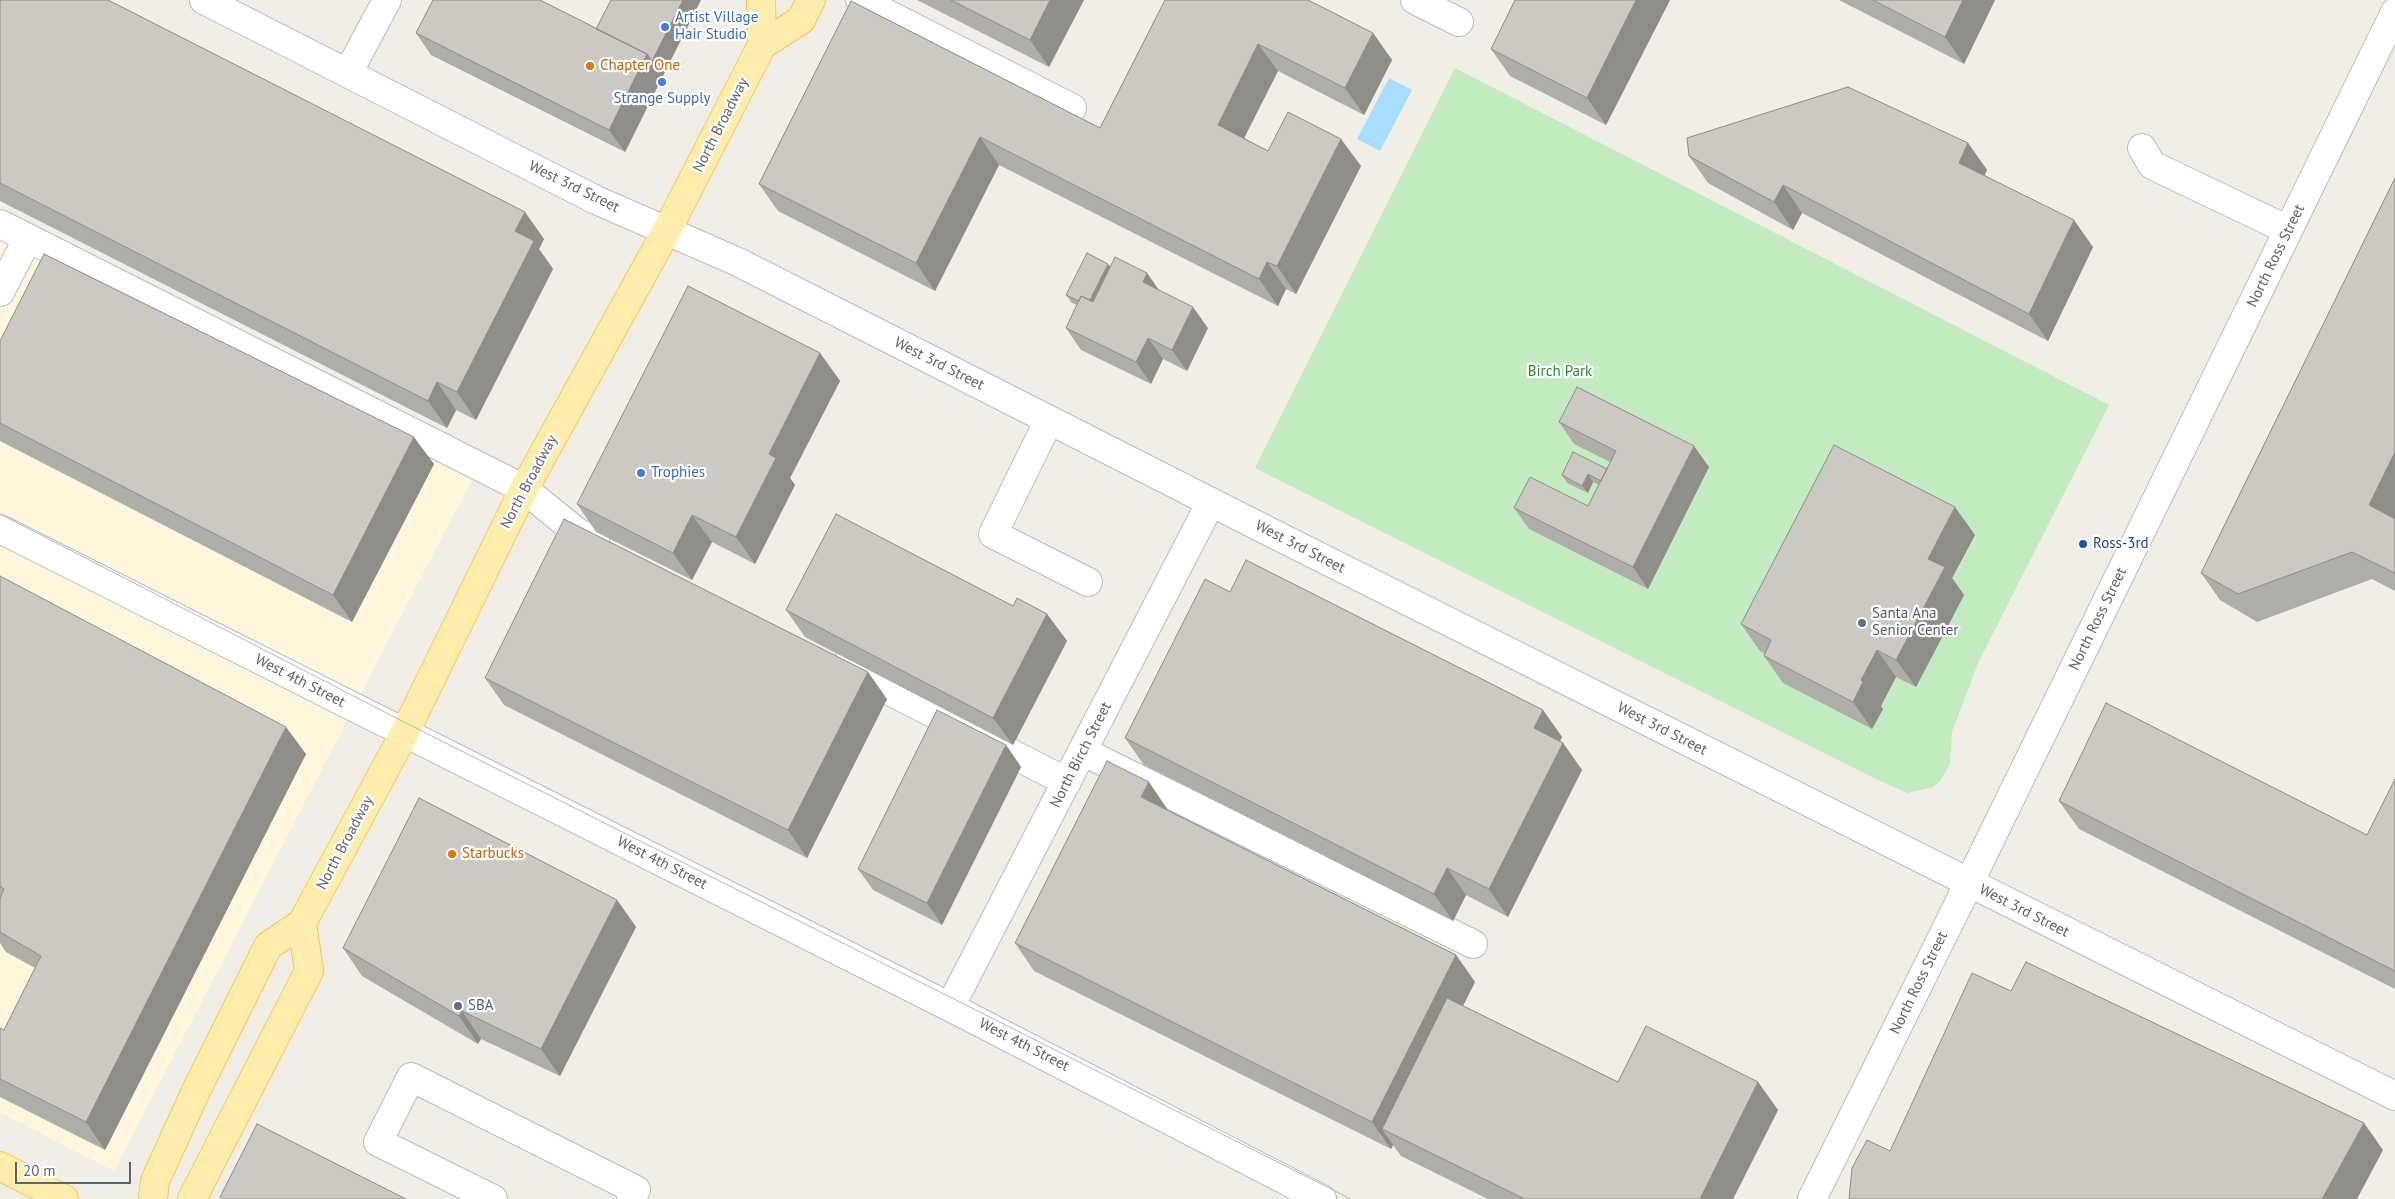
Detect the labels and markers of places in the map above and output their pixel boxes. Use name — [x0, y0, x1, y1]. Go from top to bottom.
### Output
place label: Artist Village Hair Studio — [675, 9, 758, 44]
marker: Artist Village Hair Studio — [659, 21, 671, 33]
place label: Chapter One — [600, 57, 680, 75]
marker: Chapter One — [584, 60, 596, 72]
marker: Strange Supply — [656, 76, 668, 88]
place label: Strange Supply — [613, 90, 711, 108]
place label: Trophies — [651, 464, 705, 482]
marker: Trophies — [635, 467, 647, 479]
place label: Ross-3rd — [2093, 535, 2149, 553]
marker: Ross-3rd — [2077, 538, 2089, 550]
place label: Santa Ana Senior Center — [1872, 605, 1958, 640]
marker: Santa Ana Senior Center — [1856, 617, 1868, 629]
place label: Starbucks — [462, 845, 524, 863]
marker: Starbucks — [446, 848, 458, 860]
place label: SBA — [468, 997, 493, 1015]
marker: SBA — [452, 1000, 464, 1012]

